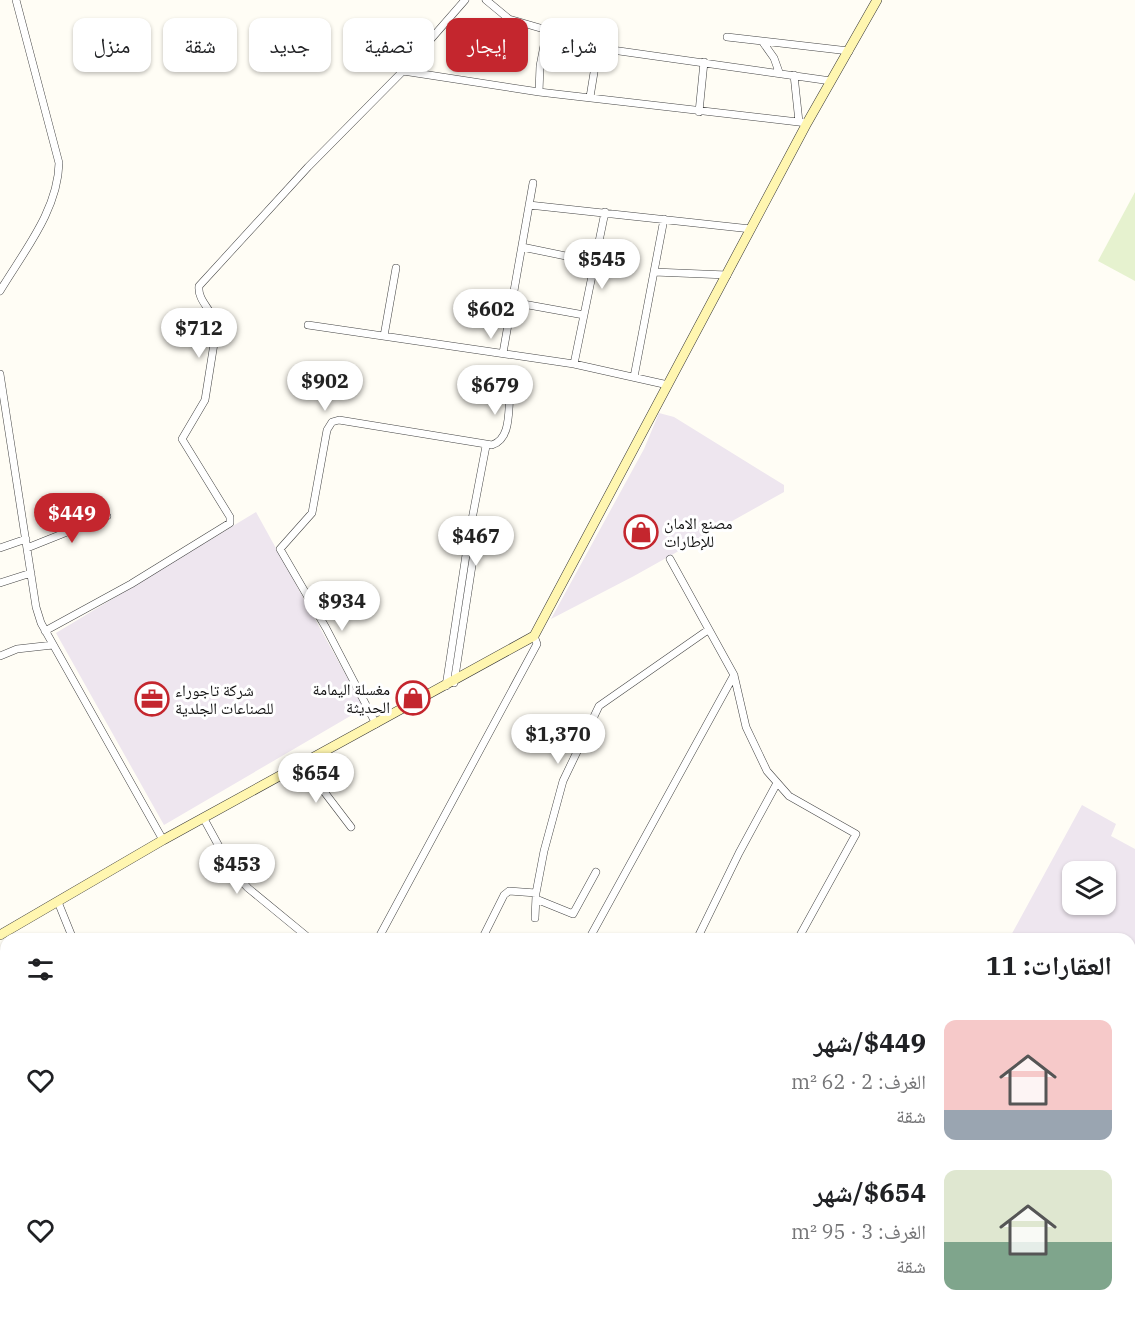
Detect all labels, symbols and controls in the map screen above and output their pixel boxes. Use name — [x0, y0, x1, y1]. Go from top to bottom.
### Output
chip: منزل — [73, 18, 151, 72]
chip: شقة — [163, 18, 237, 72]
chip: جديد — [249, 18, 331, 72]
chip: تصفية — [343, 18, 434, 72]
chip: إيجار — [446, 18, 528, 72]
chip: شراء — [540, 18, 618, 72]
pin: $545 — [566, 239, 638, 290]
text: $545 — [578, 245, 626, 272]
pin: $602 — [455, 289, 527, 340]
text: $602 — [467, 295, 515, 322]
pin: $712 — [163, 308, 235, 359]
text: $712 — [175, 314, 223, 341]
pin: $902 — [289, 361, 361, 412]
pin: $679 — [459, 365, 531, 416]
text: $902 — [301, 367, 349, 394]
text: $679 — [471, 371, 519, 398]
pin: $449 — [36, 493, 108, 544]
text: $449 — [48, 499, 96, 526]
place label: مصنع الامان للإطارات — [664, 513, 733, 551]
shop icon: مصنع الامان للإطارات — [623, 514, 659, 550]
pin: $467 — [440, 516, 512, 567]
text: $467 — [452, 522, 500, 549]
pin: $934 — [306, 581, 378, 632]
text: $934 — [318, 587, 366, 614]
place label: مغسلة اليمامة الحديثة — [312, 679, 390, 717]
place label: شركة تاجوراء للصناعات الجلدية — [175, 680, 274, 718]
shop icon: مغسلة اليمامة الحديثة — [395, 680, 431, 716]
office icon: شركة تاجوراء للصناعات الجلدية — [134, 681, 170, 717]
pin: $1,370 — [509, 714, 607, 765]
text: $1,370 — [525, 720, 591, 747]
pin: $654 — [280, 753, 352, 804]
text: $654 — [292, 759, 340, 786]
pin: $453 — [201, 844, 273, 895]
text: $453 — [213, 850, 261, 877]
map controls — [1062, 861, 1116, 915]
button: layers — [1062, 861, 1116, 915]
text: العقارات: 11 — [986, 948, 1112, 982]
icon: filters — [24, 953, 57, 986]
text: $449/شهر — [814, 1025, 926, 1059]
icon: home — [992, 1044, 1064, 1116]
icon: heart — [24, 1064, 57, 1097]
text: الغرف: 2 · 62 m² — [791, 1068, 926, 1095]
text: شقة — [896, 1102, 926, 1129]
text: $654/شهر — [814, 1175, 926, 1209]
icon: home — [992, 1194, 1064, 1266]
icon: heart — [24, 1214, 57, 1247]
text: الغرف: 3 · 95 m² — [791, 1218, 926, 1245]
text: شقة — [896, 1252, 926, 1279]

